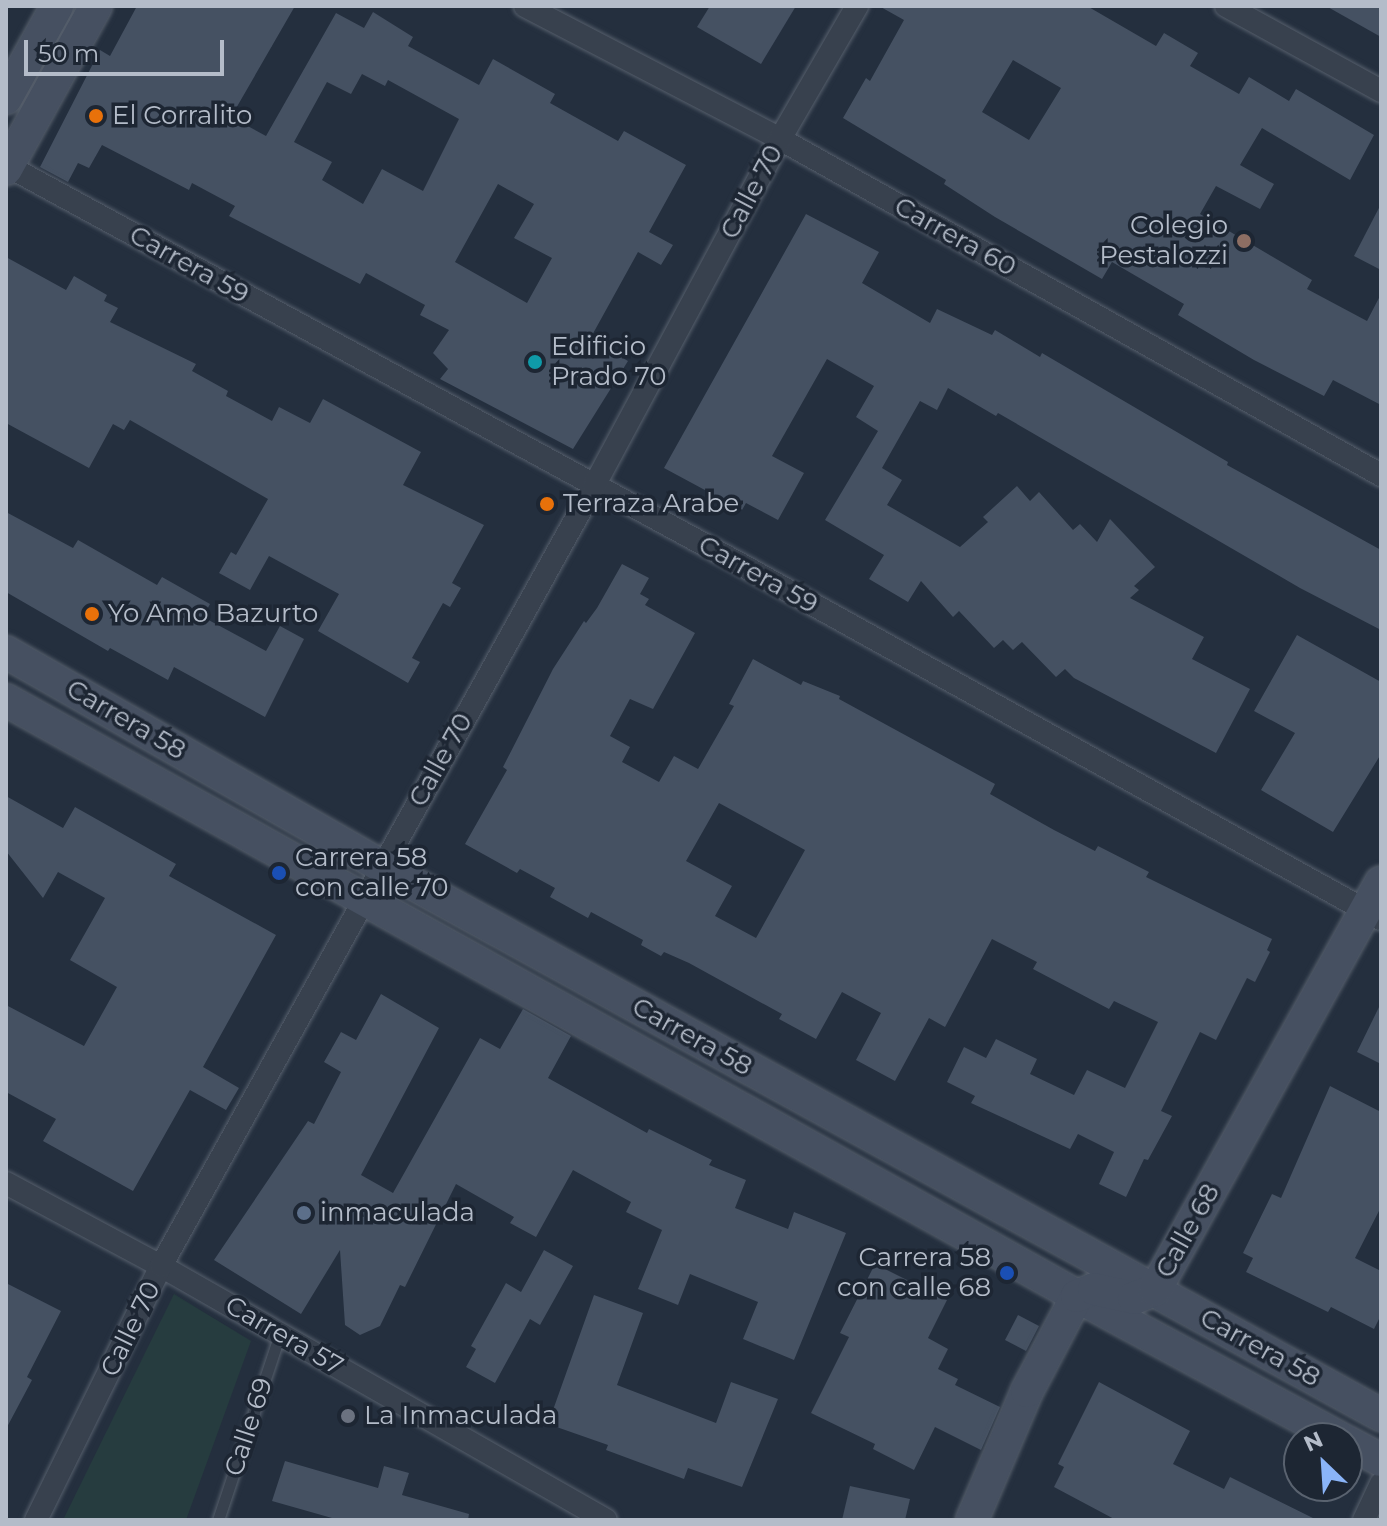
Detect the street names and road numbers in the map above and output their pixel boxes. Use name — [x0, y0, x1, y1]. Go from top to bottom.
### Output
street label: Calle 70 — [714, 140, 790, 244]
street label: Carrera 60 — [889, 191, 1021, 283]
street label: Carrera 59 — [124, 219, 254, 311]
street label: Carrera 59 — [693, 529, 823, 621]
street label: Carrera 58 — [61, 673, 191, 767]
street label: Calle 70 — [403, 708, 479, 812]
street label: Carrera 58 — [627, 991, 757, 1083]
street label: Calle 68 — [1150, 1179, 1226, 1283]
street label: Calle 70 — [95, 1276, 167, 1382]
street label: Carrera 57 — [220, 1290, 348, 1382]
street label: Carrera 58 — [1195, 1302, 1325, 1394]
street label: Calle 69 — [218, 1374, 280, 1480]

